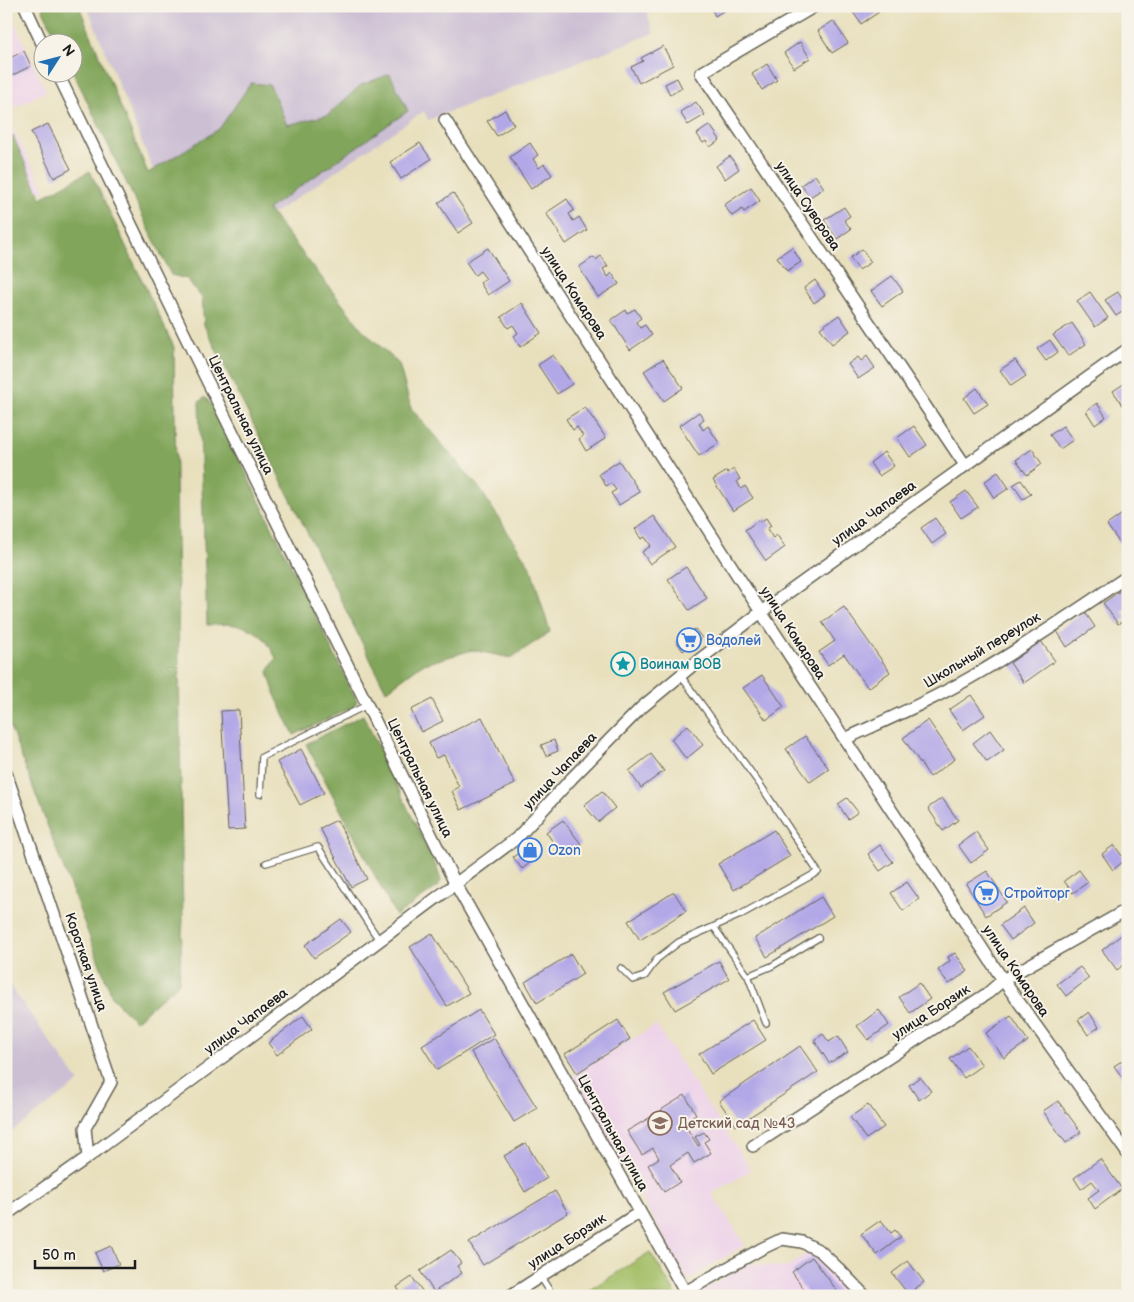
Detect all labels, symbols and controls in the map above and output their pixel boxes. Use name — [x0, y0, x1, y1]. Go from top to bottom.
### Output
north arrow — [32, 32, 82, 82]
text: N — [58, 41, 78, 60]
street label: улица Суворова — [772, 158, 844, 254]
street label: улица Комарова — [538, 243, 611, 343]
street label: Центральная улица — [205, 353, 278, 478]
street label: улица Чапаева — [829, 476, 920, 549]
street label: улица Комарова — [757, 583, 830, 683]
street label: Школьный переулок — [920, 608, 1044, 692]
supermarket icon: Водолей — [676, 627, 702, 653]
place label: Водолей — [706, 632, 761, 649]
place icon: Воинам ВОВ — [610, 651, 636, 677]
place label: Воинам ВОВ — [640, 656, 721, 673]
street label: Центральная улица — [384, 716, 457, 841]
street label: улица Чапаева — [520, 728, 601, 813]
shop icon: Ozon — [517, 837, 543, 863]
place label: Ozon — [548, 842, 581, 859]
supermarket icon: Стройторг — [973, 880, 999, 906]
place label: Стройторг — [1004, 885, 1071, 902]
street label: Короткая улица — [61, 910, 111, 1014]
street label: улица Комарова — [979, 922, 1053, 1021]
street label: улица Борзик — [889, 980, 974, 1043]
street label: улица Чапаева — [201, 984, 292, 1058]
street label: Центральная улица — [574, 1072, 652, 1195]
school or university icon: Детский сад №43 — [647, 1110, 673, 1136]
place label: Детский сад №43 — [678, 1115, 795, 1132]
street label: улица Борзик — [525, 1209, 610, 1272]
scale bar — [35, 1237, 135, 1269]
text: 50 m — [42, 1246, 76, 1265]

